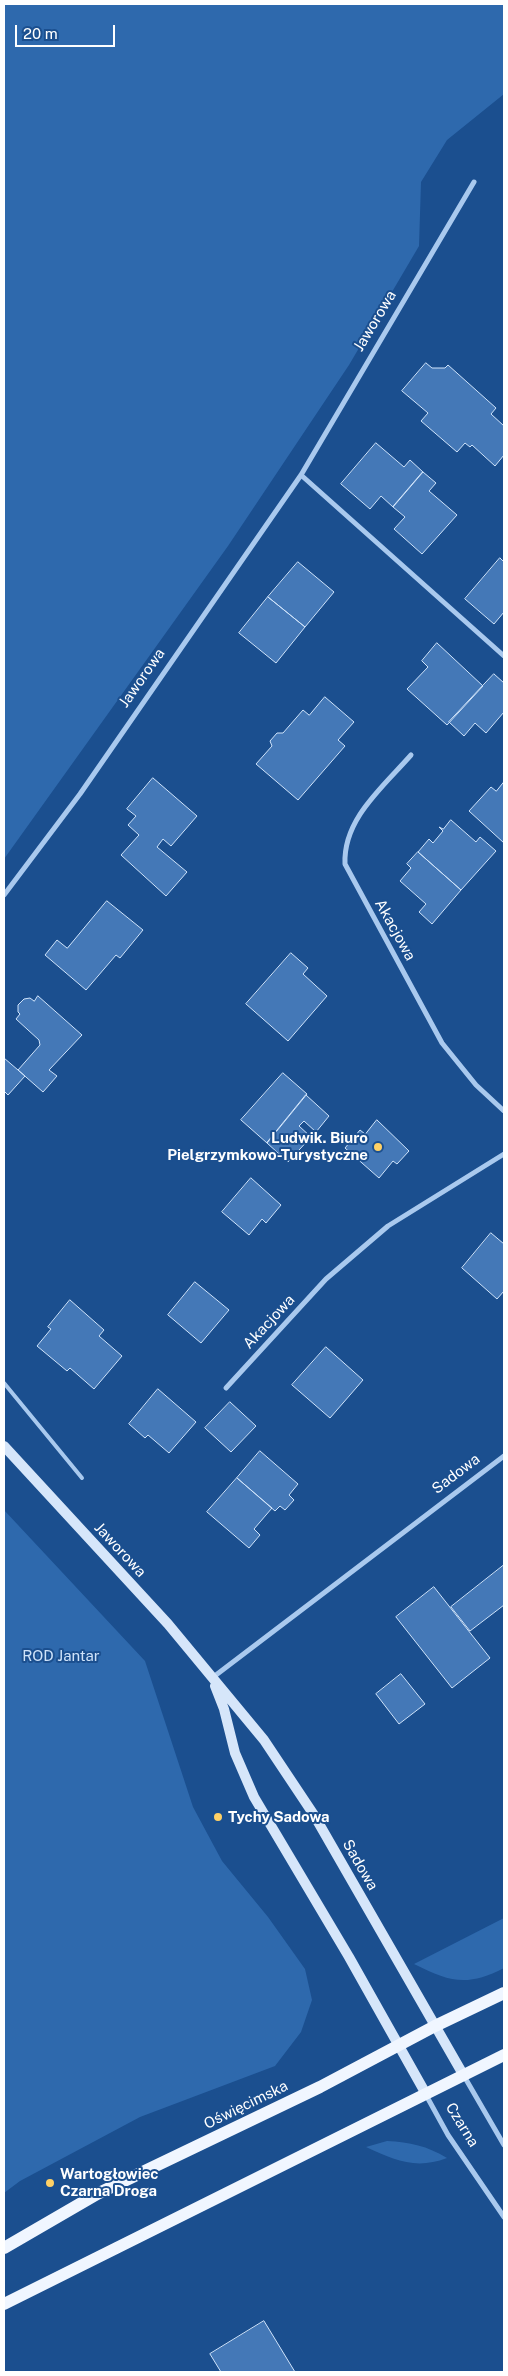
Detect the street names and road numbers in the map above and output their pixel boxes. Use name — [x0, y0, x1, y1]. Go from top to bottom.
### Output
street label: Jaworowa — [350, 287, 400, 355]
street label: Jaworowa — [115, 645, 169, 711]
street label: Akacjowa — [371, 896, 419, 964]
street label: Akacjowa — [239, 1291, 299, 1353]
street label: Sadowa — [428, 1450, 484, 1498]
street label: Jaworowa — [90, 1519, 150, 1581]
street label: Sadowa — [338, 1836, 382, 1894]
street label: Oświęcimska — [201, 2077, 291, 2133]
street label: Czarna — [441, 2100, 483, 2150]

